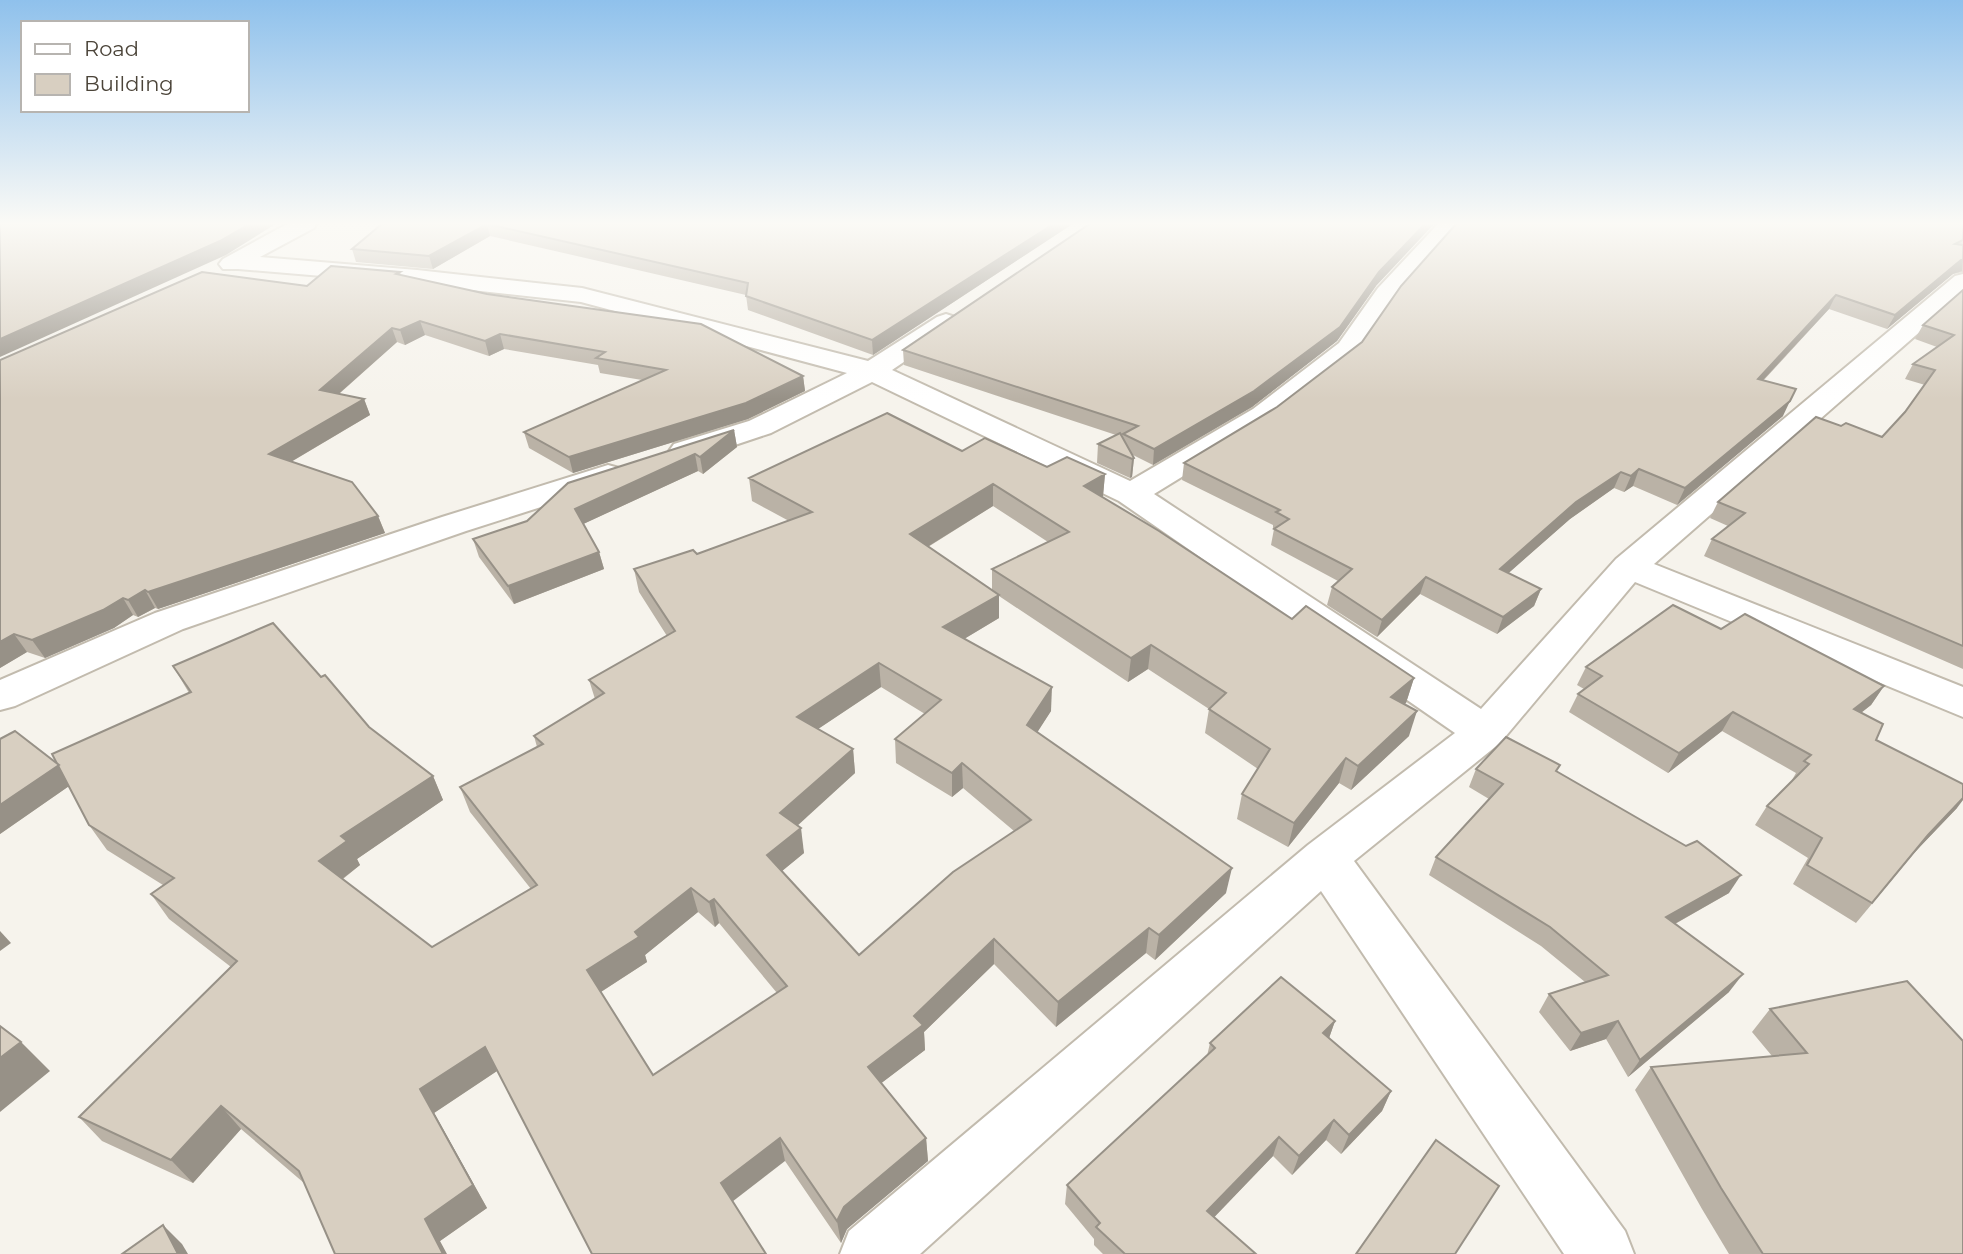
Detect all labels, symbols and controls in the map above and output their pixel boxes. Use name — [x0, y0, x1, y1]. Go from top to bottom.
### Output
legend — [21, 21, 248, 112]
text: Road — [84, 36, 139, 61]
text: Building — [84, 71, 174, 96]

